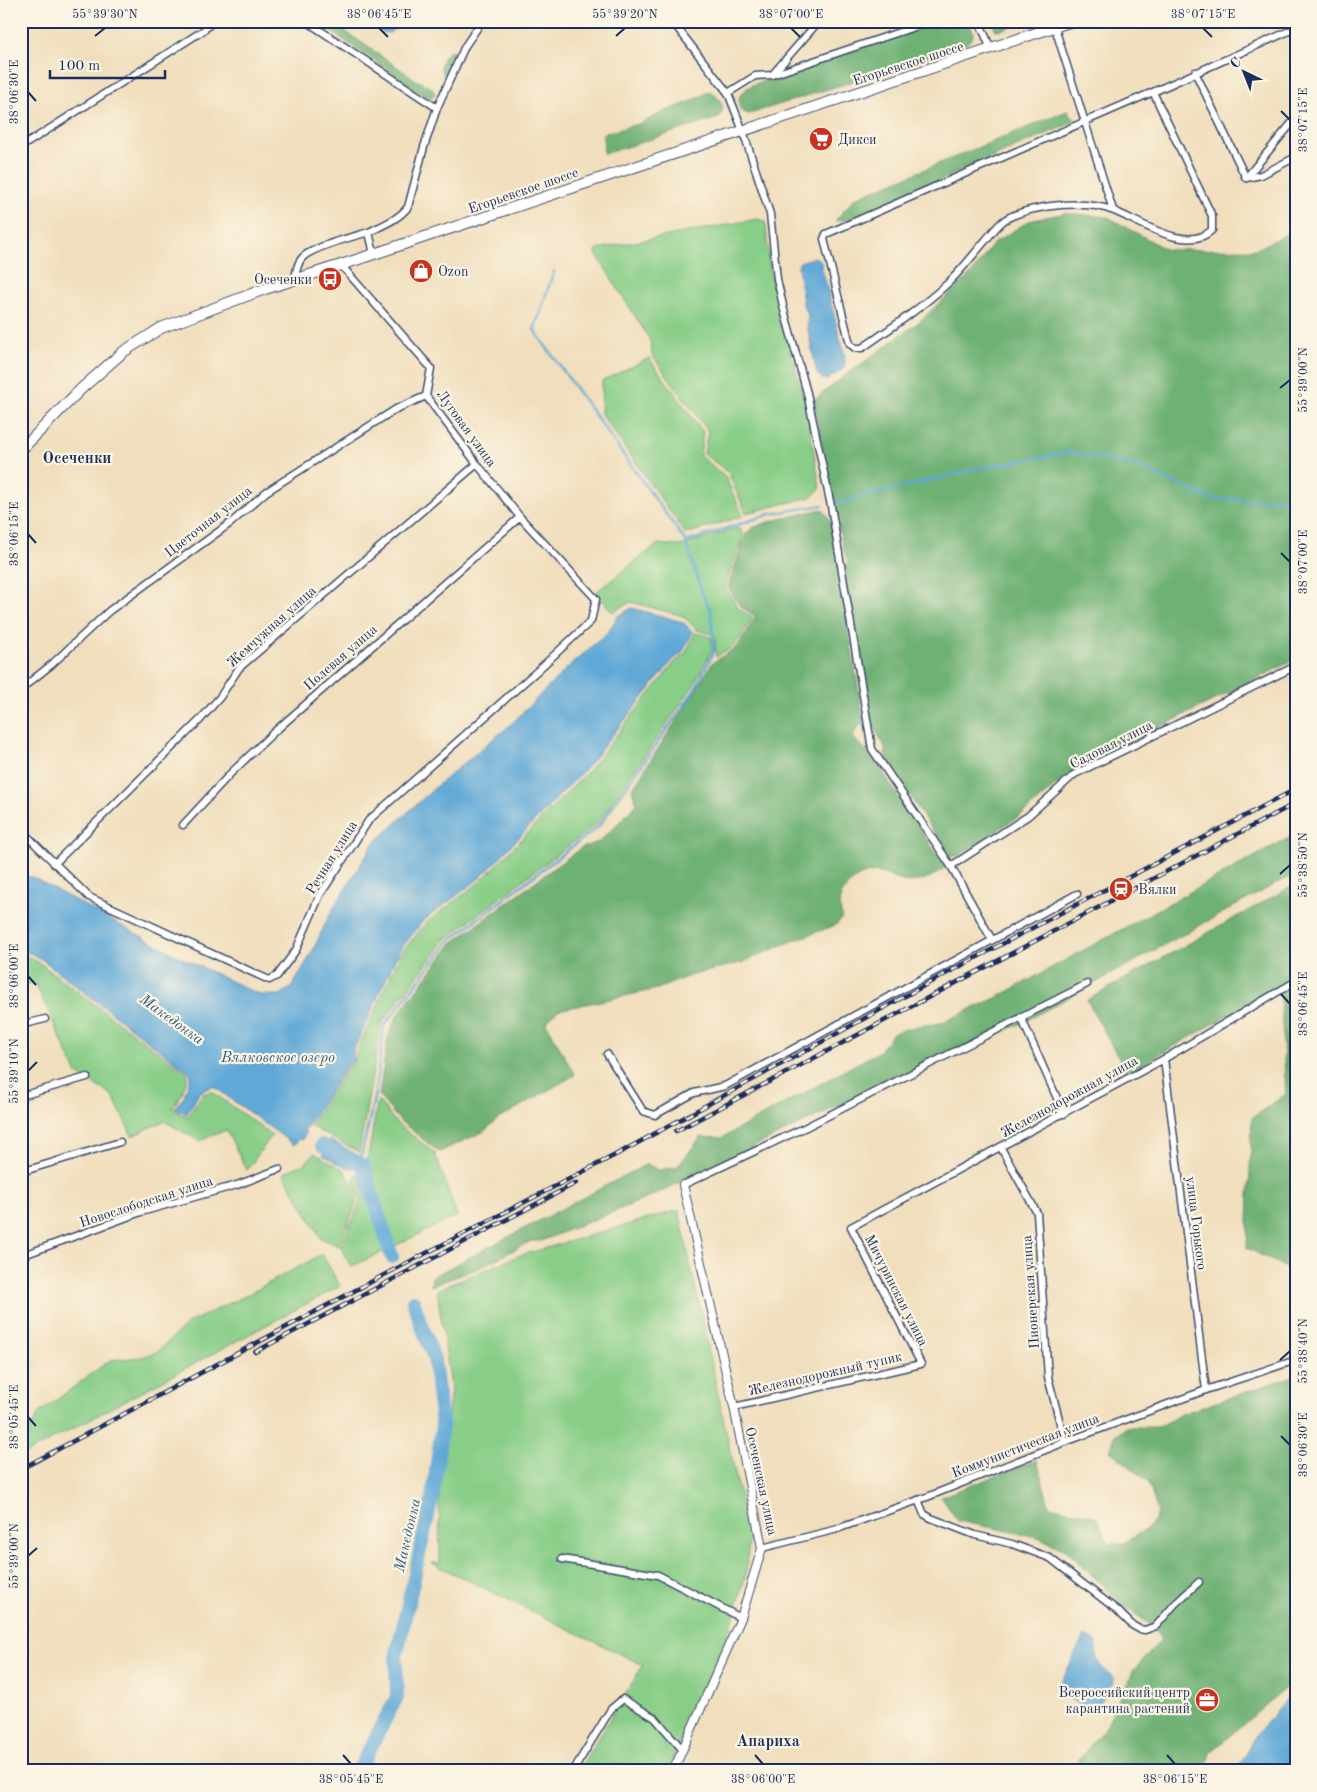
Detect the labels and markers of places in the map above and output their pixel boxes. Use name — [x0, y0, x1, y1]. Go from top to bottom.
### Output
supermarket icon: Дикси — [808, 126, 834, 152]
place label: Дикси — [838, 133, 877, 147]
shop icon: Ozon — [408, 258, 434, 284]
place label: Ozon — [438, 265, 469, 279]
bus stop icon: Осеченки — [317, 266, 343, 292]
place label: Осеченки — [254, 273, 312, 287]
station icon: Вялки — [1108, 876, 1134, 902]
place label: Вялки — [1138, 883, 1177, 897]
place label: Всероссийский центр карантина растений — [1059, 1686, 1190, 1716]
office icon: Всероссийский центр карантина растений — [1194, 1687, 1220, 1713]

